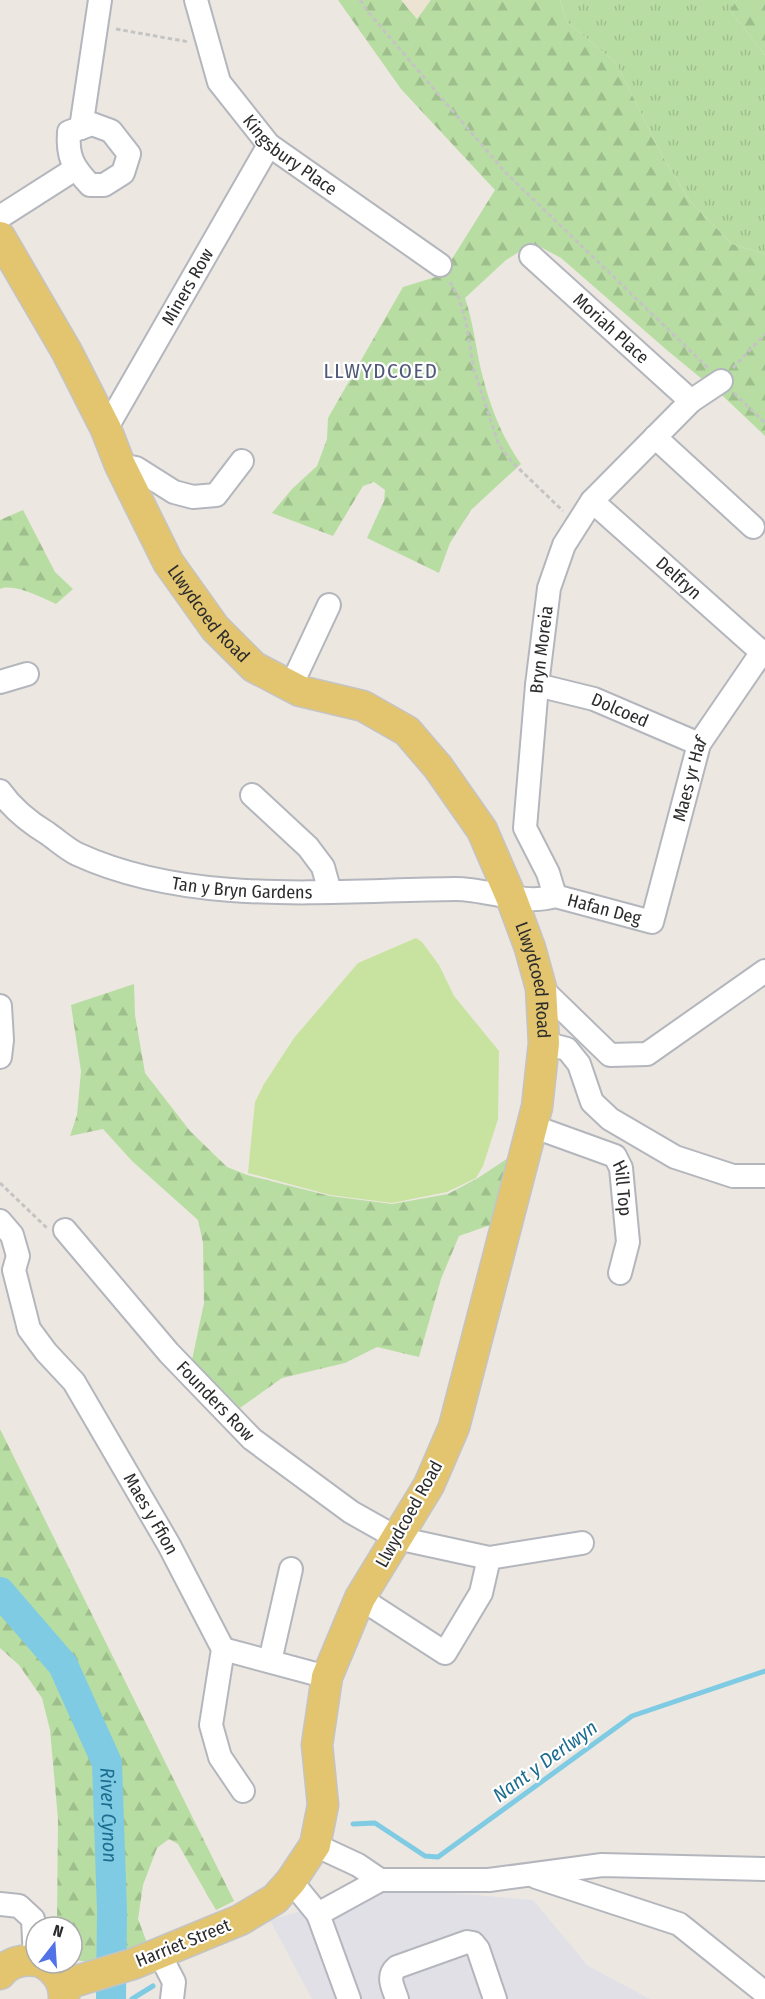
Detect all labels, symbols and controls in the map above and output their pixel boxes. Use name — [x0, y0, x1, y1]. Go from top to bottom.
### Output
street label: Kingsbury Place — [238, 110, 341, 200]
street label: Miners Row — [157, 244, 218, 329]
street label: Moriah Place — [569, 289, 654, 369]
district label: LLWYDCOED — [323, 358, 439, 384]
street label: Delfryn — [651, 552, 706, 604]
street label: Llwydcoed Road — [163, 561, 254, 667]
street label: Bryn Moreia — [525, 604, 558, 694]
street label: Dolcoed — [588, 688, 652, 732]
street label: Maes yr Haf — [668, 731, 713, 824]
street label: Tan y Bryn Gardens — [170, 872, 313, 903]
street label: Hafan Deg — [565, 889, 644, 930]
street label: Llwydcoed Road — [510, 919, 555, 1039]
street label: Hill Top — [608, 1156, 636, 1217]
street label: Founders Row — [172, 1356, 259, 1446]
street label: Llwydcoed Road — [371, 1457, 447, 1571]
street label: Maes y Ffion — [119, 1469, 183, 1558]
water label: Nant y Derlwyn — [488, 1715, 602, 1807]
water label: River Cynon — [95, 1767, 122, 1863]
street label: Harriet Street — [132, 1914, 234, 1972]
north arrow — [24, 1915, 84, 1975]
text: N — [51, 1921, 66, 1942]

